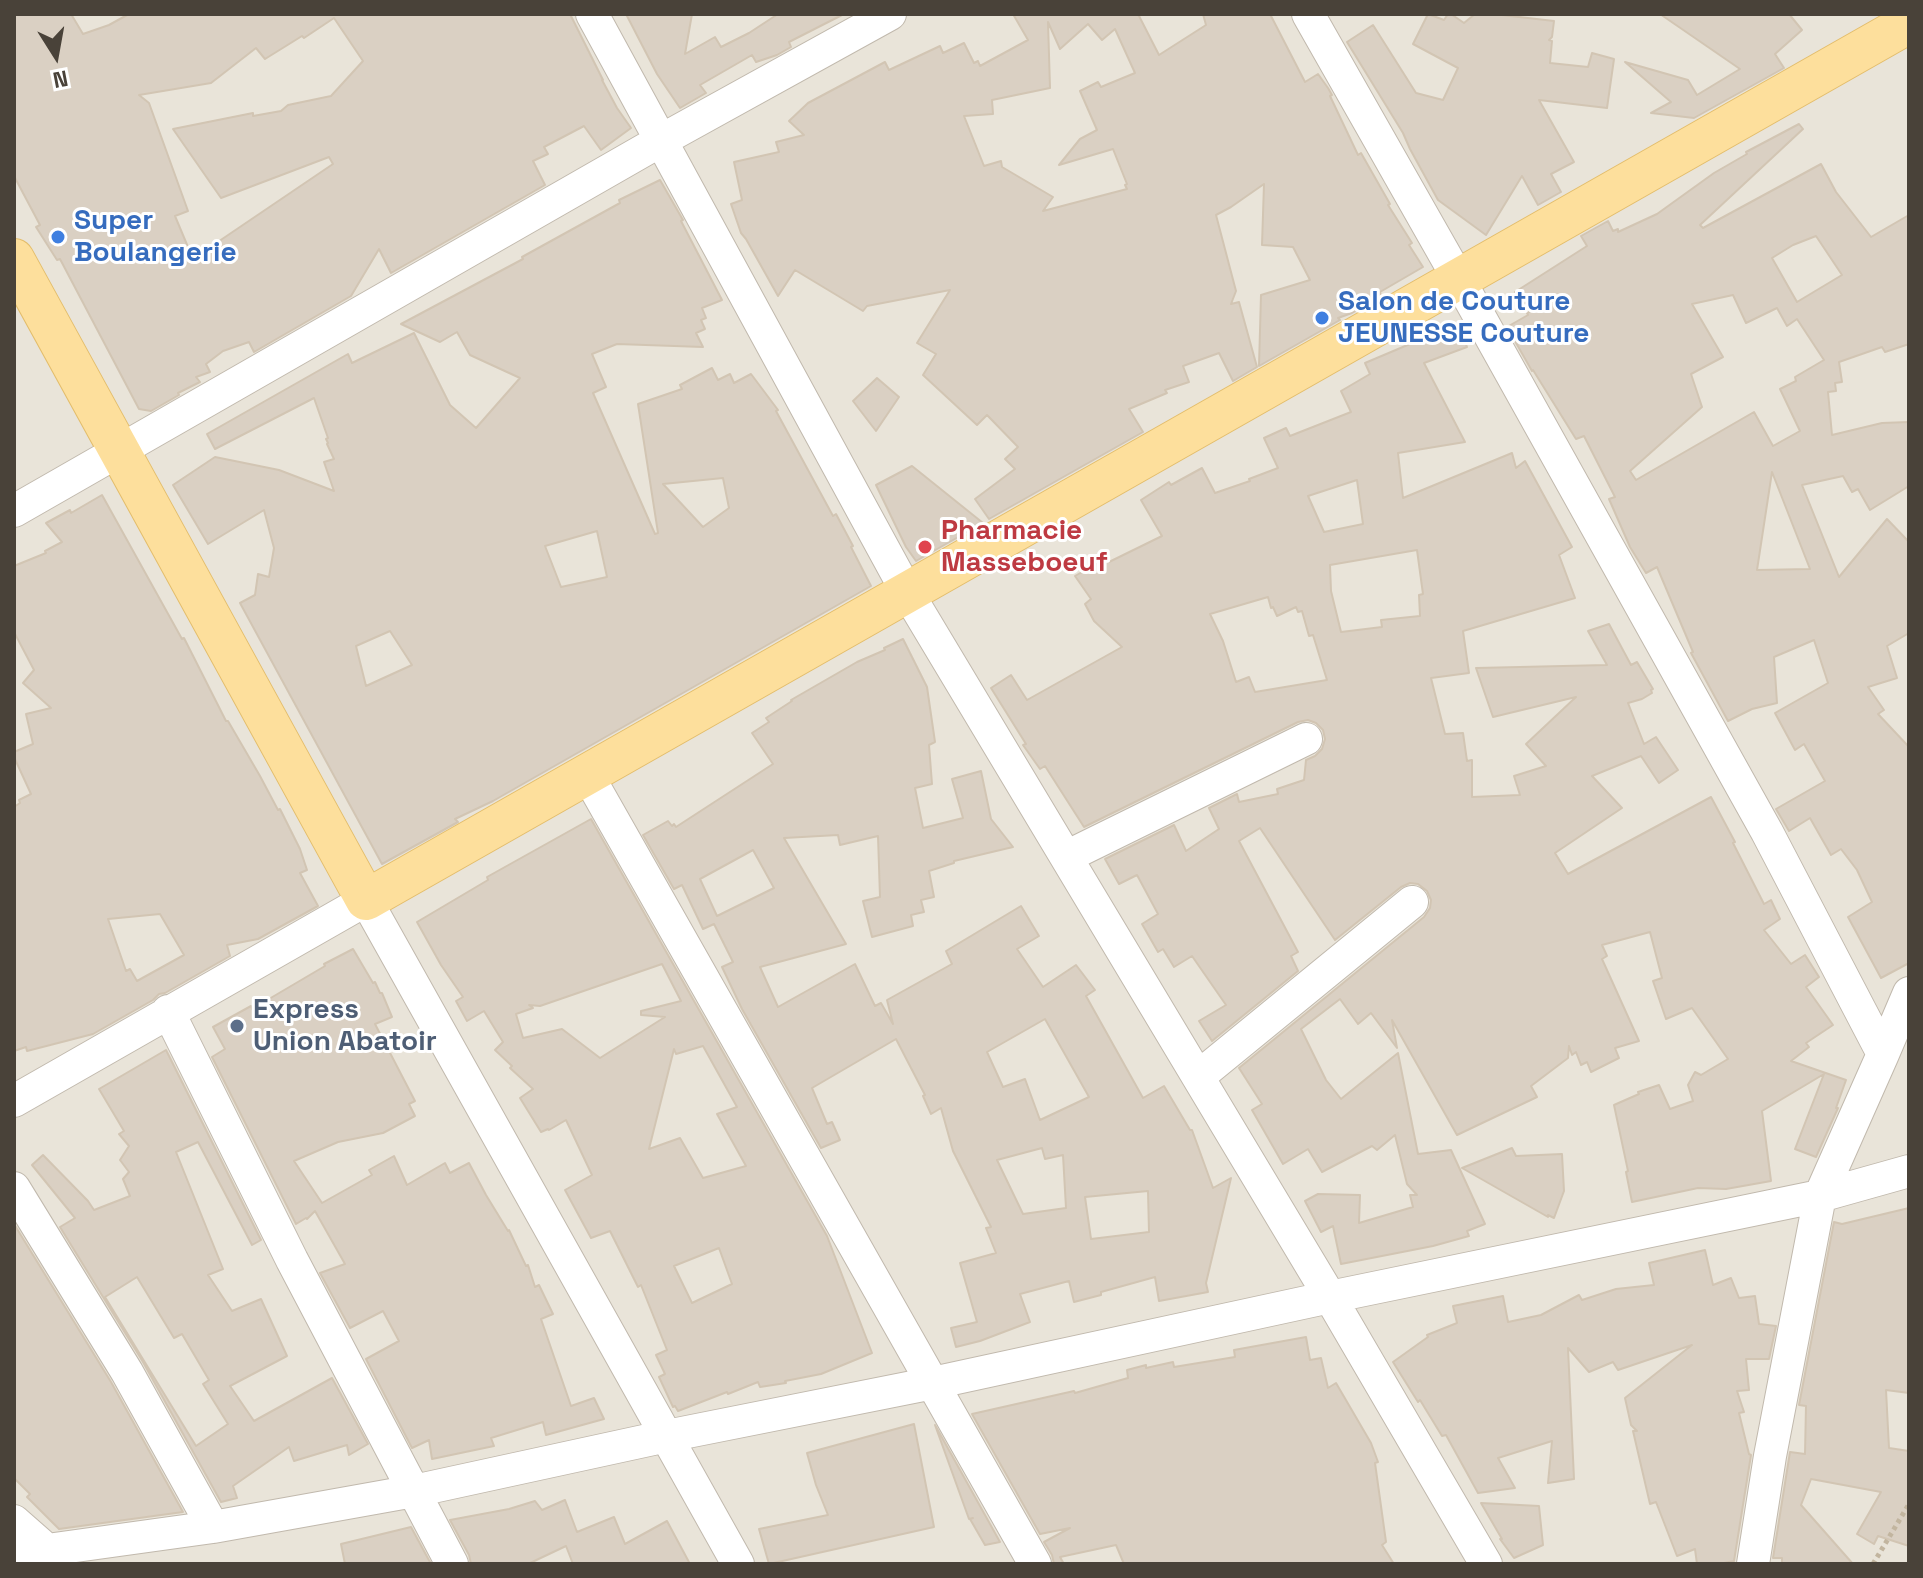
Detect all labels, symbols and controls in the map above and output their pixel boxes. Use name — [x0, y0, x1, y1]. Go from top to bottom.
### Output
north arrow — [16, 16, 96, 96]
text: N — [51, 64, 70, 95]
place label: Super Boulangerie — [74, 204, 237, 270]
marker: Super Boulangerie — [49, 228, 67, 246]
place label: Salon de Couture JEUNESSE Couture — [1338, 285, 1589, 351]
marker: Salon de Couture JEUNESSE Couture — [1313, 309, 1331, 327]
place label: Pharmacie Masseboeuf — [941, 514, 1108, 580]
marker: Pharmacie Masseboeuf — [916, 538, 934, 556]
place label: Express Union Abatoir — [253, 993, 437, 1059]
marker: Express Union Abatoir — [228, 1017, 246, 1035]

